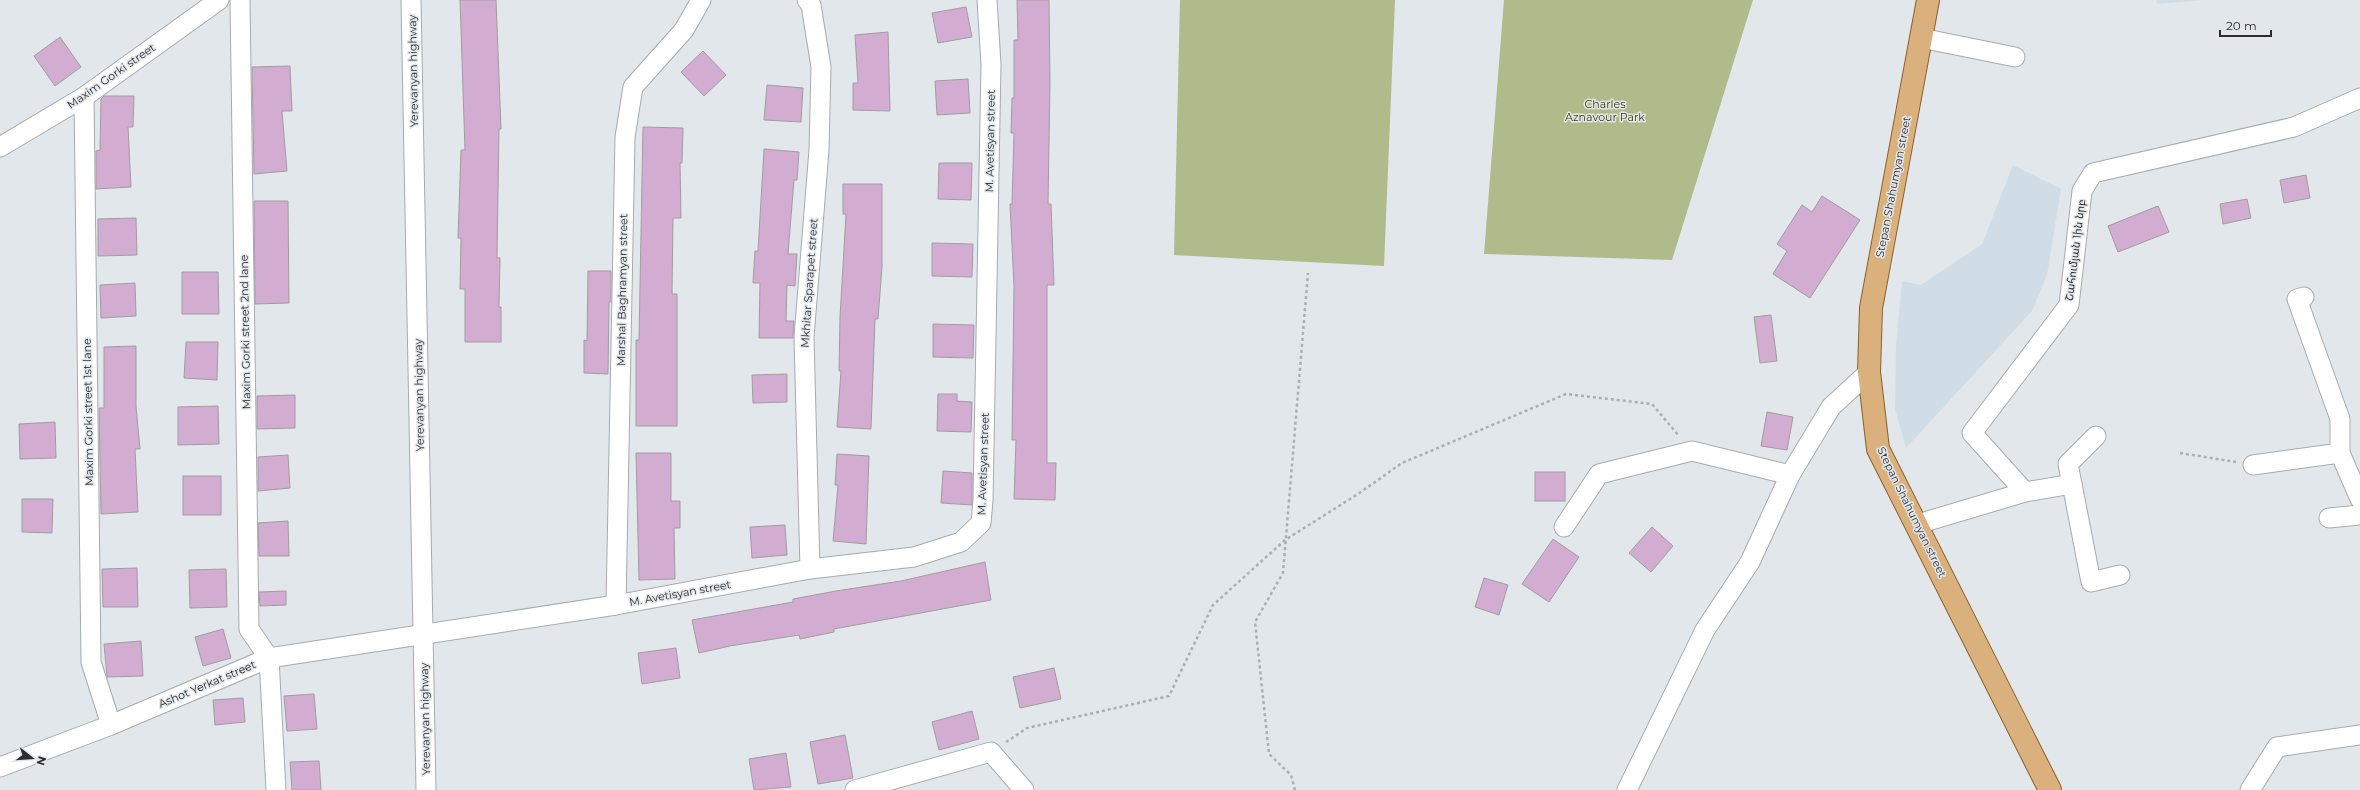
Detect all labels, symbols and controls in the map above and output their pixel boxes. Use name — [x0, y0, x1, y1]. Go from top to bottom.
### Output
scale bar — [2220, 12, 2271, 38]
street label: Yerevanyan highway — [405, 14, 421, 127]
text: 20 m — [2226, 18, 2257, 33]
street label: Maxim Gorki street — [64, 40, 158, 112]
street label: M. Avetisyan street — [982, 89, 998, 193]
park label: Charles Aznavour Park — [1565, 97, 1645, 124]
street label: Stepan Shahumyan street — [1872, 115, 1914, 259]
street label: Շահումյան 1ին նրբ — [2062, 198, 2088, 302]
street label: Marshal Baghramyan street — [614, 213, 630, 366]
street label: Mkhitar Sparapet street — [797, 217, 821, 348]
street label: Maxim Gorki street 2nd lane — [237, 254, 253, 410]
street label: Maxim Gorki street 1st lane — [80, 338, 96, 486]
street label: Yerevanyan highway — [411, 338, 427, 451]
street label: M. Avetisyan street — [974, 412, 992, 516]
street label: Stepan Shahumyan street — [1874, 445, 1950, 580]
street label: M. Avetisyan street — [628, 577, 732, 609]
street label: Ashot Yerkat street — [156, 657, 258, 711]
street label: Yerevanyan highway — [417, 662, 433, 775]
north arrow — [12, 738, 52, 778]
text: N — [34, 755, 50, 767]

